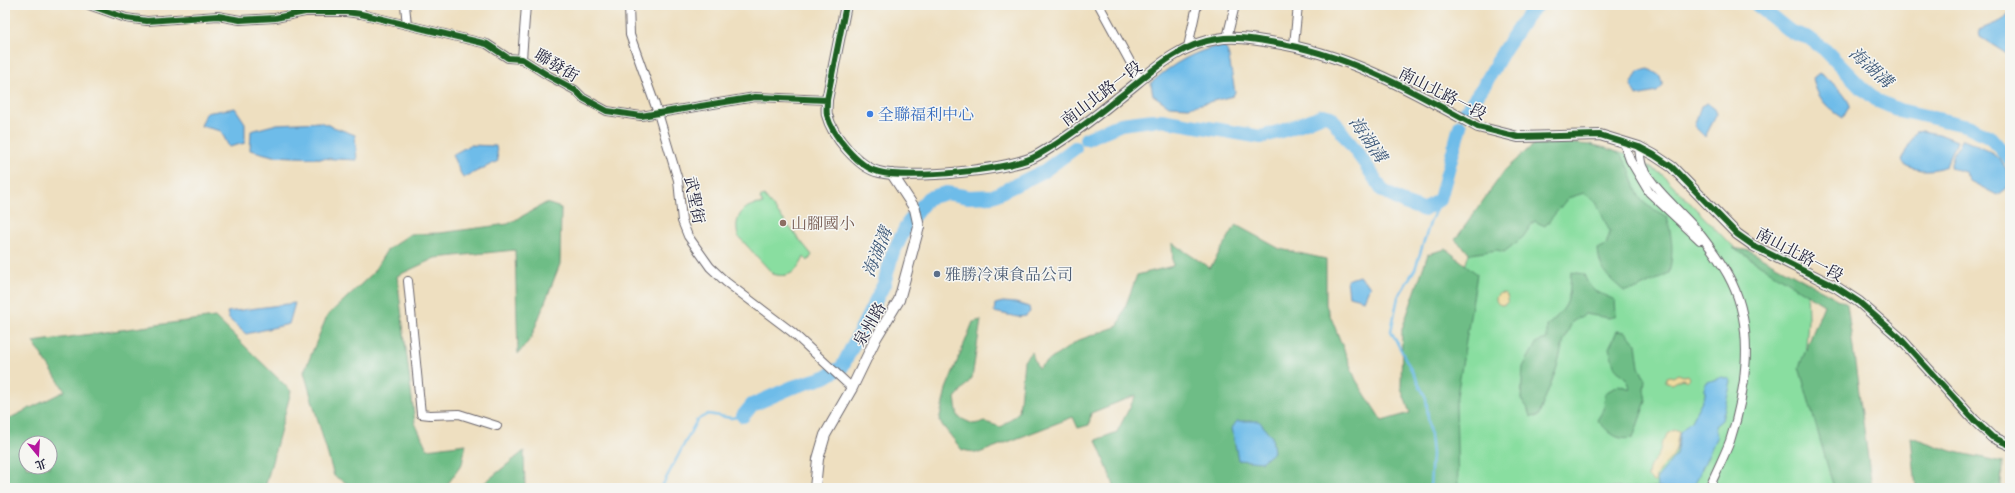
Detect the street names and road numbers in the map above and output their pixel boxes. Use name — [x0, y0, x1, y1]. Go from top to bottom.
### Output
street label: 聯發街 — [530, 45, 582, 89]
street label: 南山北路一段 — [1057, 57, 1147, 132]
street label: 南山北路一段 — [1394, 63, 1490, 126]
street label: 武聖街 — [678, 175, 708, 226]
street label: 南山北路一段 — [1752, 224, 1847, 288]
street label: 泉州路 — [849, 299, 892, 351]

